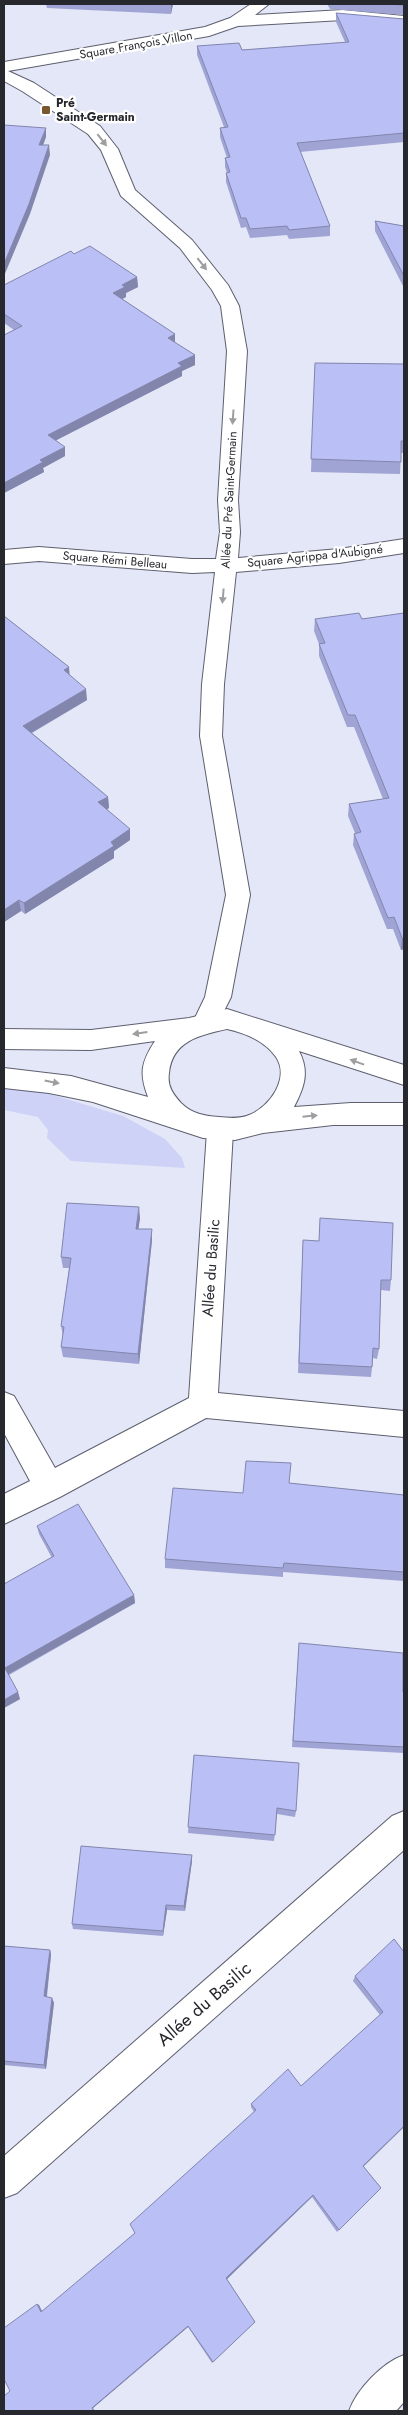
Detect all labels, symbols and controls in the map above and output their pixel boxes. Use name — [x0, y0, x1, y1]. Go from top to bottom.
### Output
street label: Square François Villon — [78, 26, 194, 64]
place label: Pré Saint-Germain — [56, 94, 135, 126]
marker: Pré Saint-Germain — [40, 104, 52, 116]
one-way arrow — [96, 133, 107, 146]
one-way arrow — [196, 257, 207, 270]
one-way arrow — [229, 409, 237, 425]
street label: Allée du Pré Saint-Germain — [216, 431, 242, 569]
street label: Square Agrippa d'Aubigné — [246, 540, 384, 572]
street label: Square Rémi Belleau — [62, 546, 168, 574]
one-way arrow — [219, 589, 227, 605]
one-way arrow — [132, 1029, 148, 1037]
one-way arrow — [350, 1057, 365, 1065]
one-way arrow — [45, 1079, 61, 1087]
one-way arrow — [303, 1111, 319, 1119]
street label: Allée du Basilic — [197, 1218, 225, 1318]
street label: Allée du Basilic — [151, 1956, 257, 2052]

